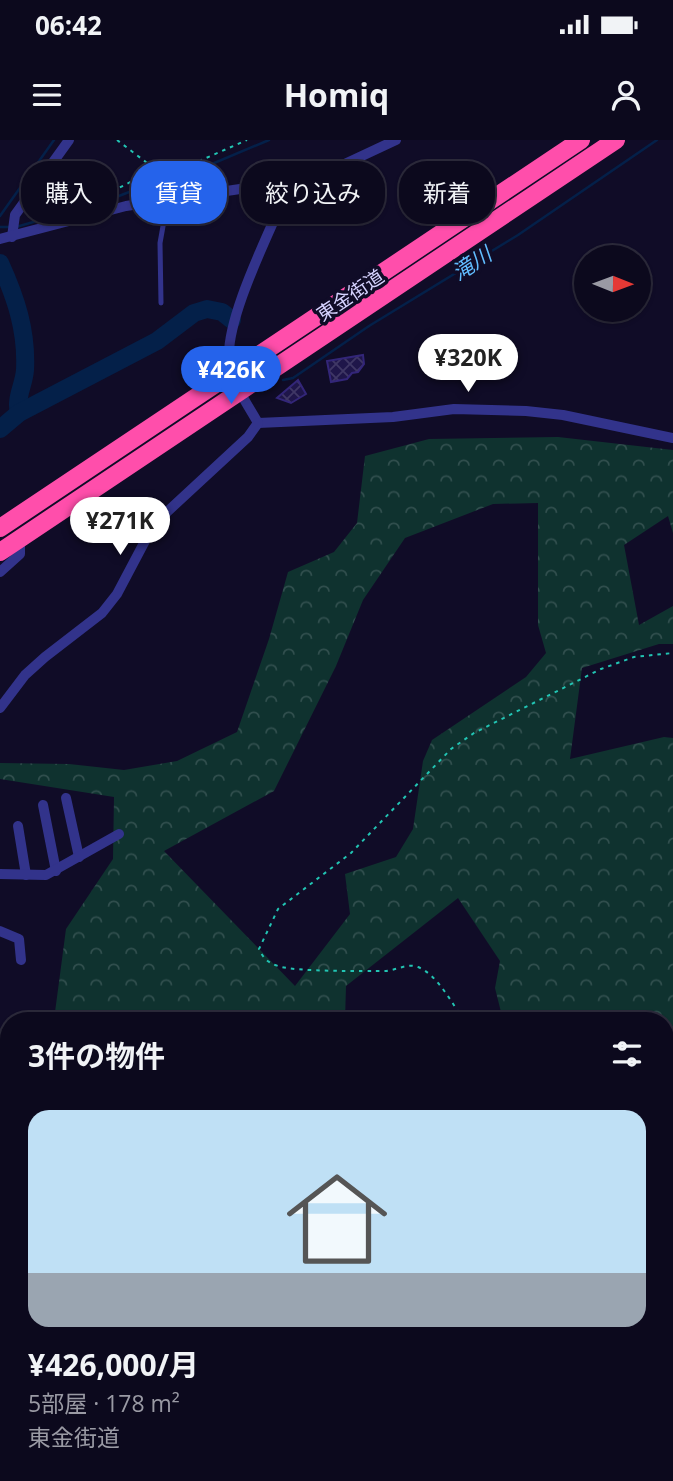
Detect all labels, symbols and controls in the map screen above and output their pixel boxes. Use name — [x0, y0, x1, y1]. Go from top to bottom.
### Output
text: 06:42 — [35, 7, 102, 43]
text: Homiq — [284, 73, 389, 116]
icon: menu — [28, 76, 66, 114]
icon: person — [607, 76, 645, 114]
chip: 購入 — [21, 161, 117, 224]
chip: 賃貸 — [131, 161, 227, 224]
chip: 絞り込み — [241, 161, 385, 224]
chip: 新着 — [399, 161, 495, 224]
water label: 滝川 — [446, 239, 498, 286]
north arrow — [574, 245, 651, 322]
map controls — [574, 245, 651, 322]
street label: 東金街道 — [311, 263, 389, 327]
pin: ¥320K — [419, 334, 517, 394]
text: ¥320K — [434, 341, 502, 373]
pin: ¥426K — [182, 346, 280, 406]
text: ¥426K — [197, 353, 265, 385]
pin: ¥271K — [71, 498, 169, 557]
text: ¥271K — [86, 504, 154, 536]
text: 3件の物件 — [28, 1035, 165, 1076]
icon: filters — [608, 1035, 646, 1073]
icon: home — [274, 1156, 400, 1282]
text: ¥426,000/月 — [28, 1344, 199, 1385]
text: 5部屋 · 178 m² — [28, 1387, 180, 1419]
text: 東金街道 — [28, 1421, 120, 1453]

